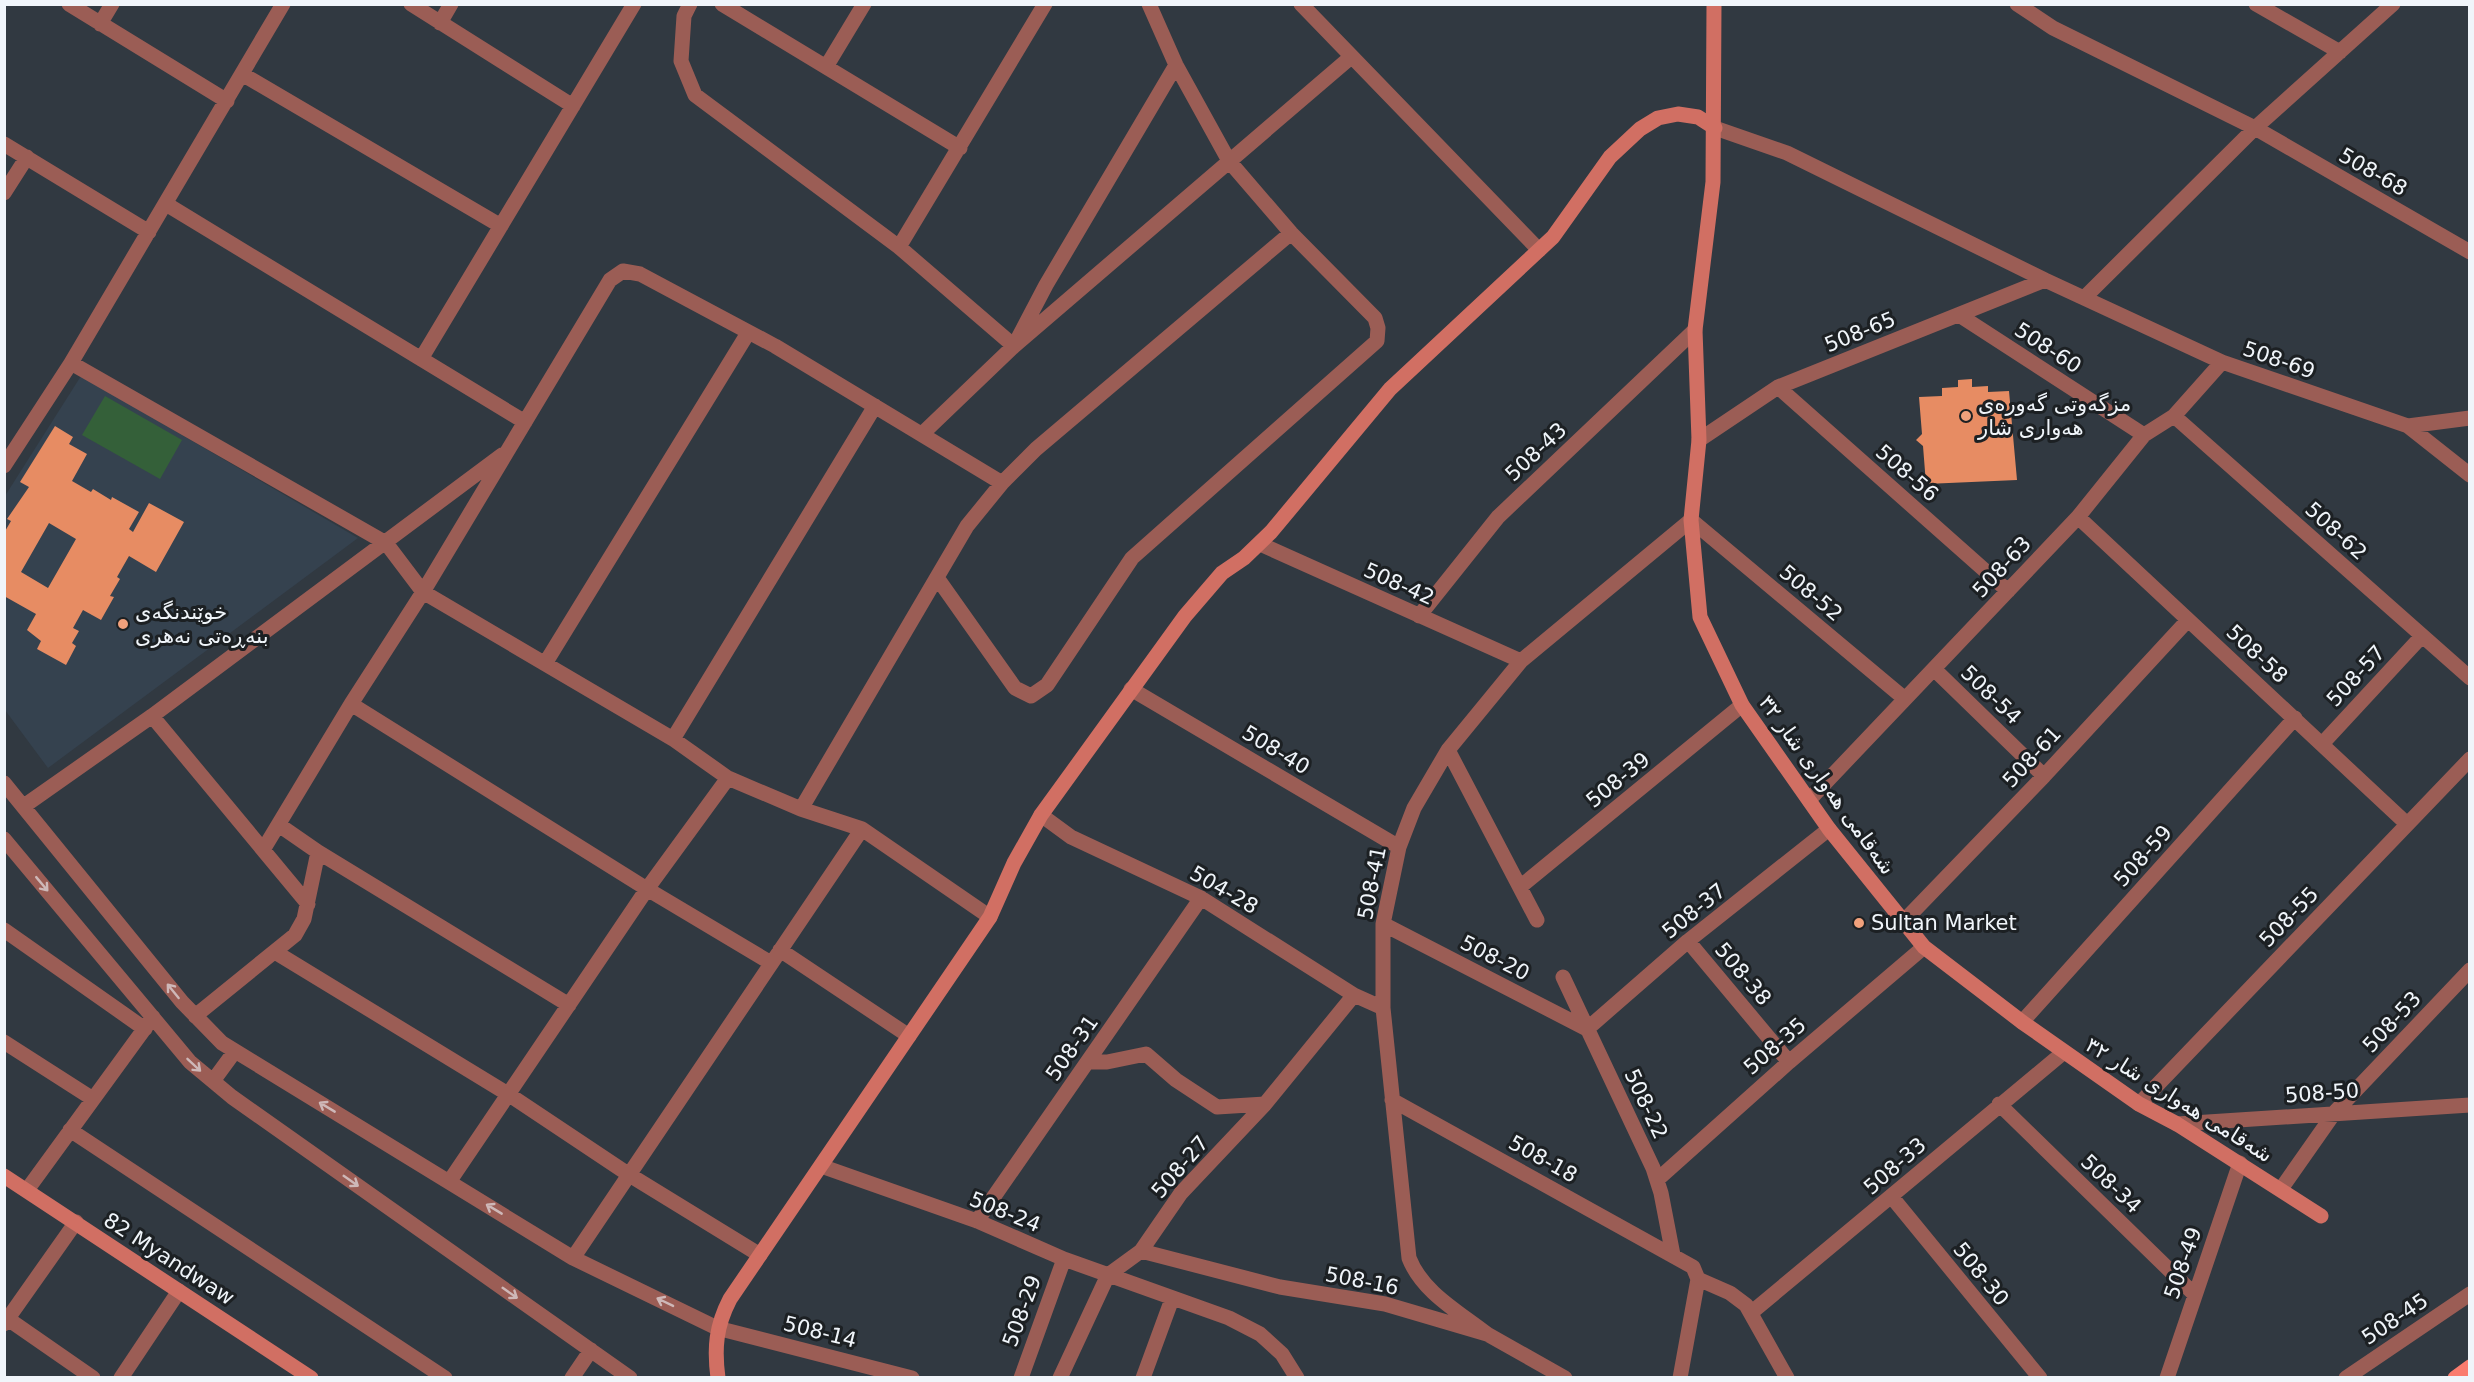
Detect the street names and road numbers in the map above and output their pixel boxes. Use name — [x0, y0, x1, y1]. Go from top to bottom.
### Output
street label: 508-68 — [2335, 143, 2411, 201]
street label: 508-65 — [1821, 307, 1899, 357]
street label: 508-60 — [2010, 318, 2086, 378]
street label: 508-69 — [2240, 337, 2318, 383]
street label: 508-43 — [1501, 418, 1571, 486]
street label: 508-56 — [1871, 440, 1943, 506]
street label: 508-62 — [2300, 497, 2372, 565]
street label: 508-63 — [1968, 532, 2036, 602]
street label: 508-42 — [1360, 558, 1438, 610]
street label: 508-52 — [1775, 560, 1847, 626]
street label: 508-58 — [2222, 620, 2292, 688]
street label: 508-57 — [2322, 641, 2390, 711]
street label: 508-54 — [1956, 661, 2026, 729]
street label: شەقامی هەواری شار ٣٢ — [1754, 691, 1900, 879]
street label: 508-40 — [1238, 721, 1314, 779]
street label: 508-61 — [1998, 722, 2066, 792]
street label: 508-39 — [1582, 747, 1654, 813]
street label: 508-59 — [2109, 820, 2177, 892]
street label: 508-41 — [1353, 844, 1391, 922]
street label: 504-28 — [1186, 861, 1262, 919]
street label: 508-37 — [1658, 878, 1730, 944]
street label: 508-55 — [2255, 882, 2323, 952]
street label: 508-20 — [1456, 930, 1534, 986]
street label: 508-38 — [1710, 938, 1776, 1010]
street label: 508-53 — [2358, 987, 2426, 1057]
street label: 508-31 — [1041, 1011, 1103, 1085]
street label: 508-35 — [1739, 1013, 1811, 1079]
street label: شەقامی هەواری شار ٣٢ — [2081, 1033, 2277, 1167]
street label: 508-22 — [1619, 1065, 1673, 1143]
street label: 508-50 — [2284, 1078, 2360, 1108]
street label: 508-18 — [1505, 1130, 1581, 1188]
street label: 508-27 — [1147, 1131, 1213, 1203]
street label: 508-33 — [1859, 1133, 1931, 1199]
street label: 508-34 — [2076, 1150, 2146, 1218]
street label: 508-24 — [966, 1187, 1044, 1237]
street label: 82 Myandwaw — [99, 1208, 239, 1310]
street label: 508-49 — [2160, 1224, 2206, 1302]
street label: 508-30 — [1948, 1238, 2014, 1310]
street label: 508-16 — [1323, 1262, 1401, 1300]
street label: 508-29 — [998, 1272, 1046, 1350]
street label: 508-45 — [2357, 1288, 2433, 1350]
street label: 508-14 — [781, 1311, 859, 1353]

